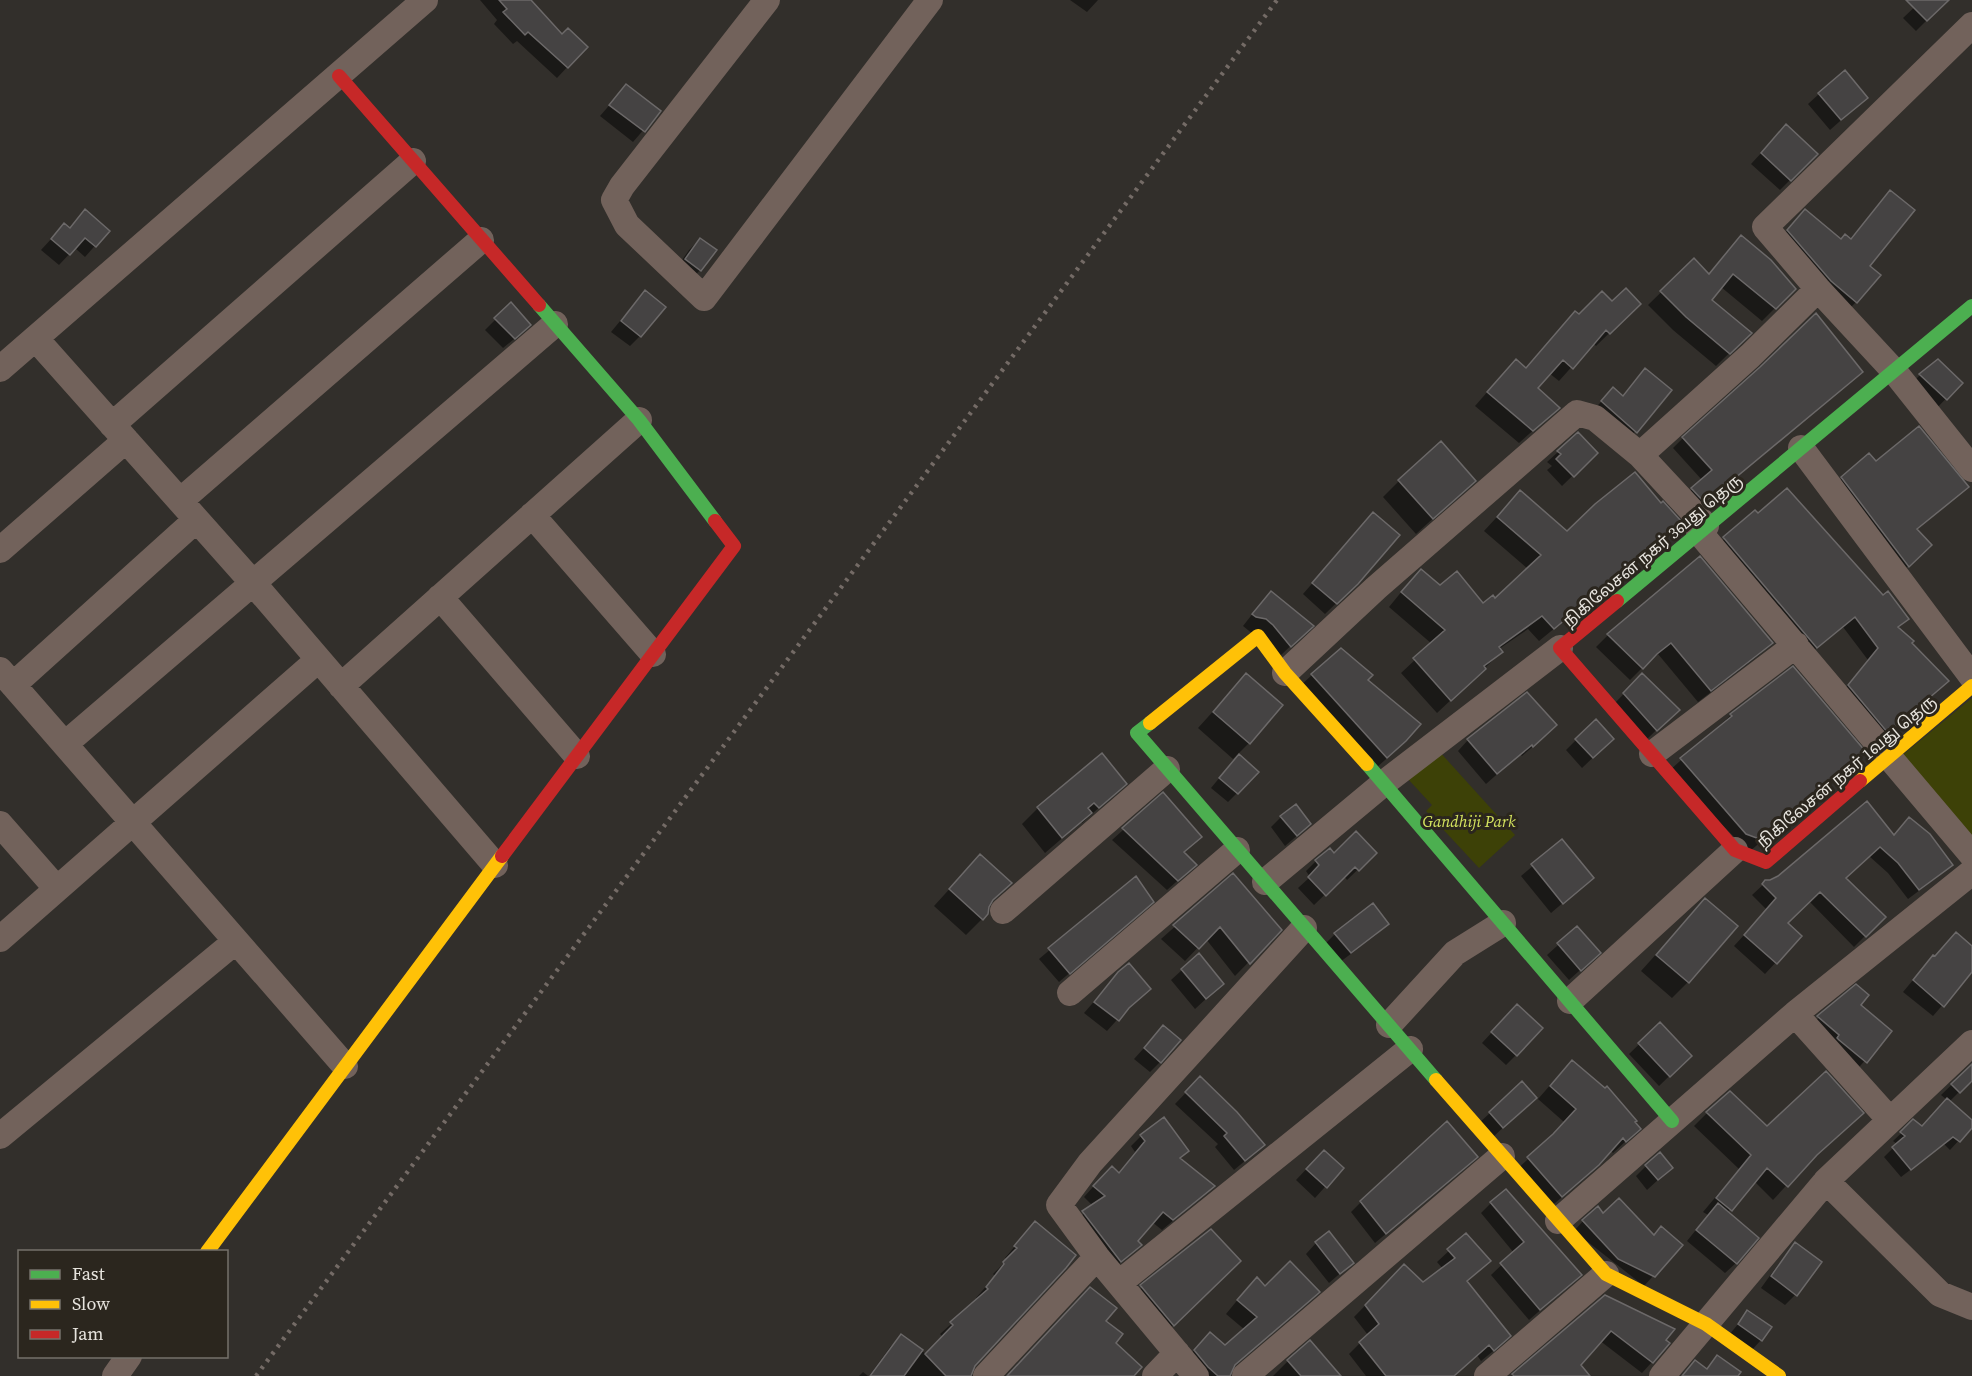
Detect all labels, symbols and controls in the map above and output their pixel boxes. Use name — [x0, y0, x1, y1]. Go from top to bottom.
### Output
street label: நிகிலேசன் நகர் 3வது தெரு — [1558, 468, 1747, 632]
street label: நிகிலேசன் நகர் 1வது தெரு — [1752, 689, 1941, 853]
park label: Gandhiji Park — [1423, 810, 1516, 832]
legend — [18, 1250, 228, 1358]
text: Fast — [72, 1261, 105, 1286]
text: Slow — [72, 1291, 110, 1316]
text: Jam — [71, 1321, 104, 1346]

